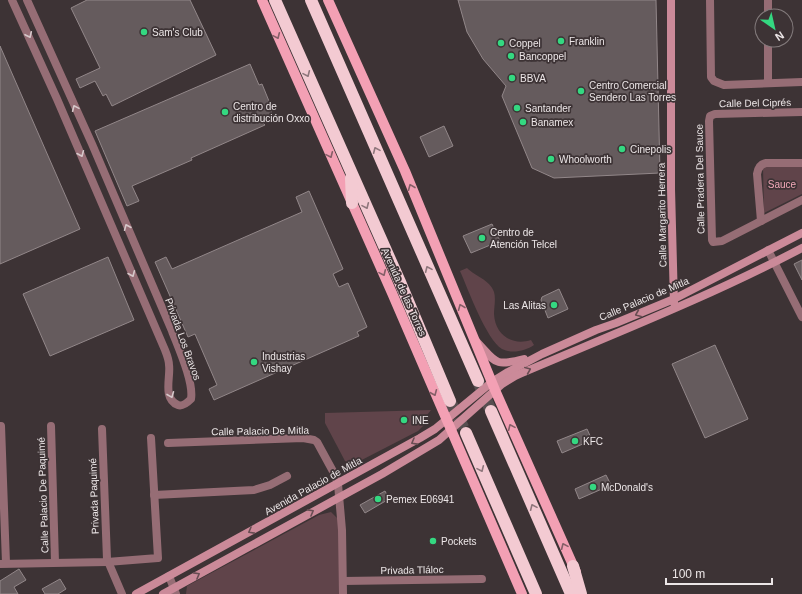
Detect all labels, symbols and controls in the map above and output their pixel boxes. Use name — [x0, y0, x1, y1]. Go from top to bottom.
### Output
north arrow — [754, 8, 794, 48]
marker: Sam's Club — [139, 27, 149, 37]
place label: Sam's Club — [152, 27, 203, 38]
text: N — [773, 29, 786, 44]
one-way arrow — [24, 32, 32, 39]
one-way arrow — [273, 32, 281, 39]
marker: Franklin — [556, 36, 566, 46]
place label: Franklin — [569, 36, 605, 47]
marker: Coppel — [496, 38, 506, 48]
place label: Coppel — [509, 38, 541, 49]
marker: Bancoppel — [506, 51, 516, 61]
place label: Bancoppel — [519, 51, 566, 62]
one-way arrow — [302, 70, 310, 78]
marker: BBVA — [507, 73, 517, 83]
place label: BBVA — [520, 73, 546, 84]
place label: Centro Comercial Sendero Las Torres — [589, 80, 676, 103]
marker: Centro Comercial Sendero Las Torres — [576, 86, 586, 96]
street label: Calle Del Ciprés — [719, 97, 791, 109]
place label: Centro de distribución Oxxo — [233, 101, 310, 124]
marker: Santander — [512, 103, 522, 113]
place label: Santander — [525, 103, 572, 114]
one-way arrow — [72, 105, 80, 112]
marker: Centro de distribución Oxxo — [220, 107, 230, 117]
marker: Banamex — [518, 117, 528, 127]
place label: Banamex — [531, 117, 573, 128]
street label: Calle Pradera Del Sauce — [694, 123, 706, 234]
marker: Cinepolis — [617, 144, 627, 154]
place label: Cinepolis — [630, 144, 671, 155]
one-way arrow — [373, 146, 381, 154]
one-way arrow — [325, 150, 333, 158]
one-way arrow — [77, 151, 85, 158]
marker: Whoolworth — [546, 154, 556, 164]
place label: Whoolworth — [559, 154, 612, 165]
street label: Calle Margarito Herrera — [656, 162, 668, 267]
park label: Sauce — [768, 179, 797, 190]
one-way arrow — [408, 183, 416, 190]
one-way arrow — [361, 202, 369, 209]
one-way arrow — [124, 224, 132, 232]
place label: Centro de Atención Telcel — [490, 227, 557, 250]
marker: Centro de Atención Telcel — [477, 233, 487, 243]
street label: Avenida de las Torres — [379, 246, 429, 338]
one-way arrow — [425, 265, 433, 273]
one-way arrow — [378, 269, 386, 277]
one-way arrow — [128, 270, 136, 277]
street label: Calle Palacio de Mitla — [598, 275, 691, 323]
street label: Privada Los Bravos — [163, 296, 203, 382]
place label: Las Alitas — [503, 300, 546, 311]
marker: Las Alitas — [549, 300, 559, 310]
one-way arrow — [457, 304, 465, 311]
one-way arrow — [635, 309, 643, 317]
place label: Industrias Vishay — [262, 351, 305, 374]
marker: Industrias Vishay — [249, 357, 259, 367]
one-way arrow — [524, 367, 531, 375]
one-way arrow — [430, 389, 438, 396]
one-way arrow — [166, 392, 174, 399]
marker: INE — [399, 415, 409, 425]
place label: INE — [412, 415, 429, 426]
one-way arrow — [508, 423, 516, 431]
street label: Calle Palacio De Mitla — [211, 425, 309, 437]
street label: Calle Palacio De Paquimé — [35, 436, 51, 553]
marker: KFC — [570, 436, 580, 446]
place label: KFC — [583, 436, 603, 447]
one-way arrow — [411, 437, 418, 444]
street label: Avenida Palacio de Mitla — [263, 454, 364, 517]
street label: Privada Paquimé — [87, 457, 101, 534]
one-way arrow — [477, 465, 485, 472]
marker: McDonald's — [588, 482, 598, 492]
place label: McDonald's — [601, 482, 653, 493]
marker: Pemex E06941 — [373, 494, 383, 504]
place label: Pemex E06941 — [386, 494, 455, 505]
one-way arrow — [530, 503, 538, 511]
one-way arrow — [307, 510, 314, 517]
one-way arrow — [248, 527, 255, 534]
marker: Pockets — [428, 536, 438, 546]
place label: Pockets — [441, 536, 477, 547]
one-way arrow — [561, 542, 569, 550]
scale bar — [666, 560, 772, 586]
street label: Privada Tláloc — [380, 564, 444, 576]
text: 100 m — [672, 567, 705, 581]
one-way arrow — [193, 573, 200, 580]

